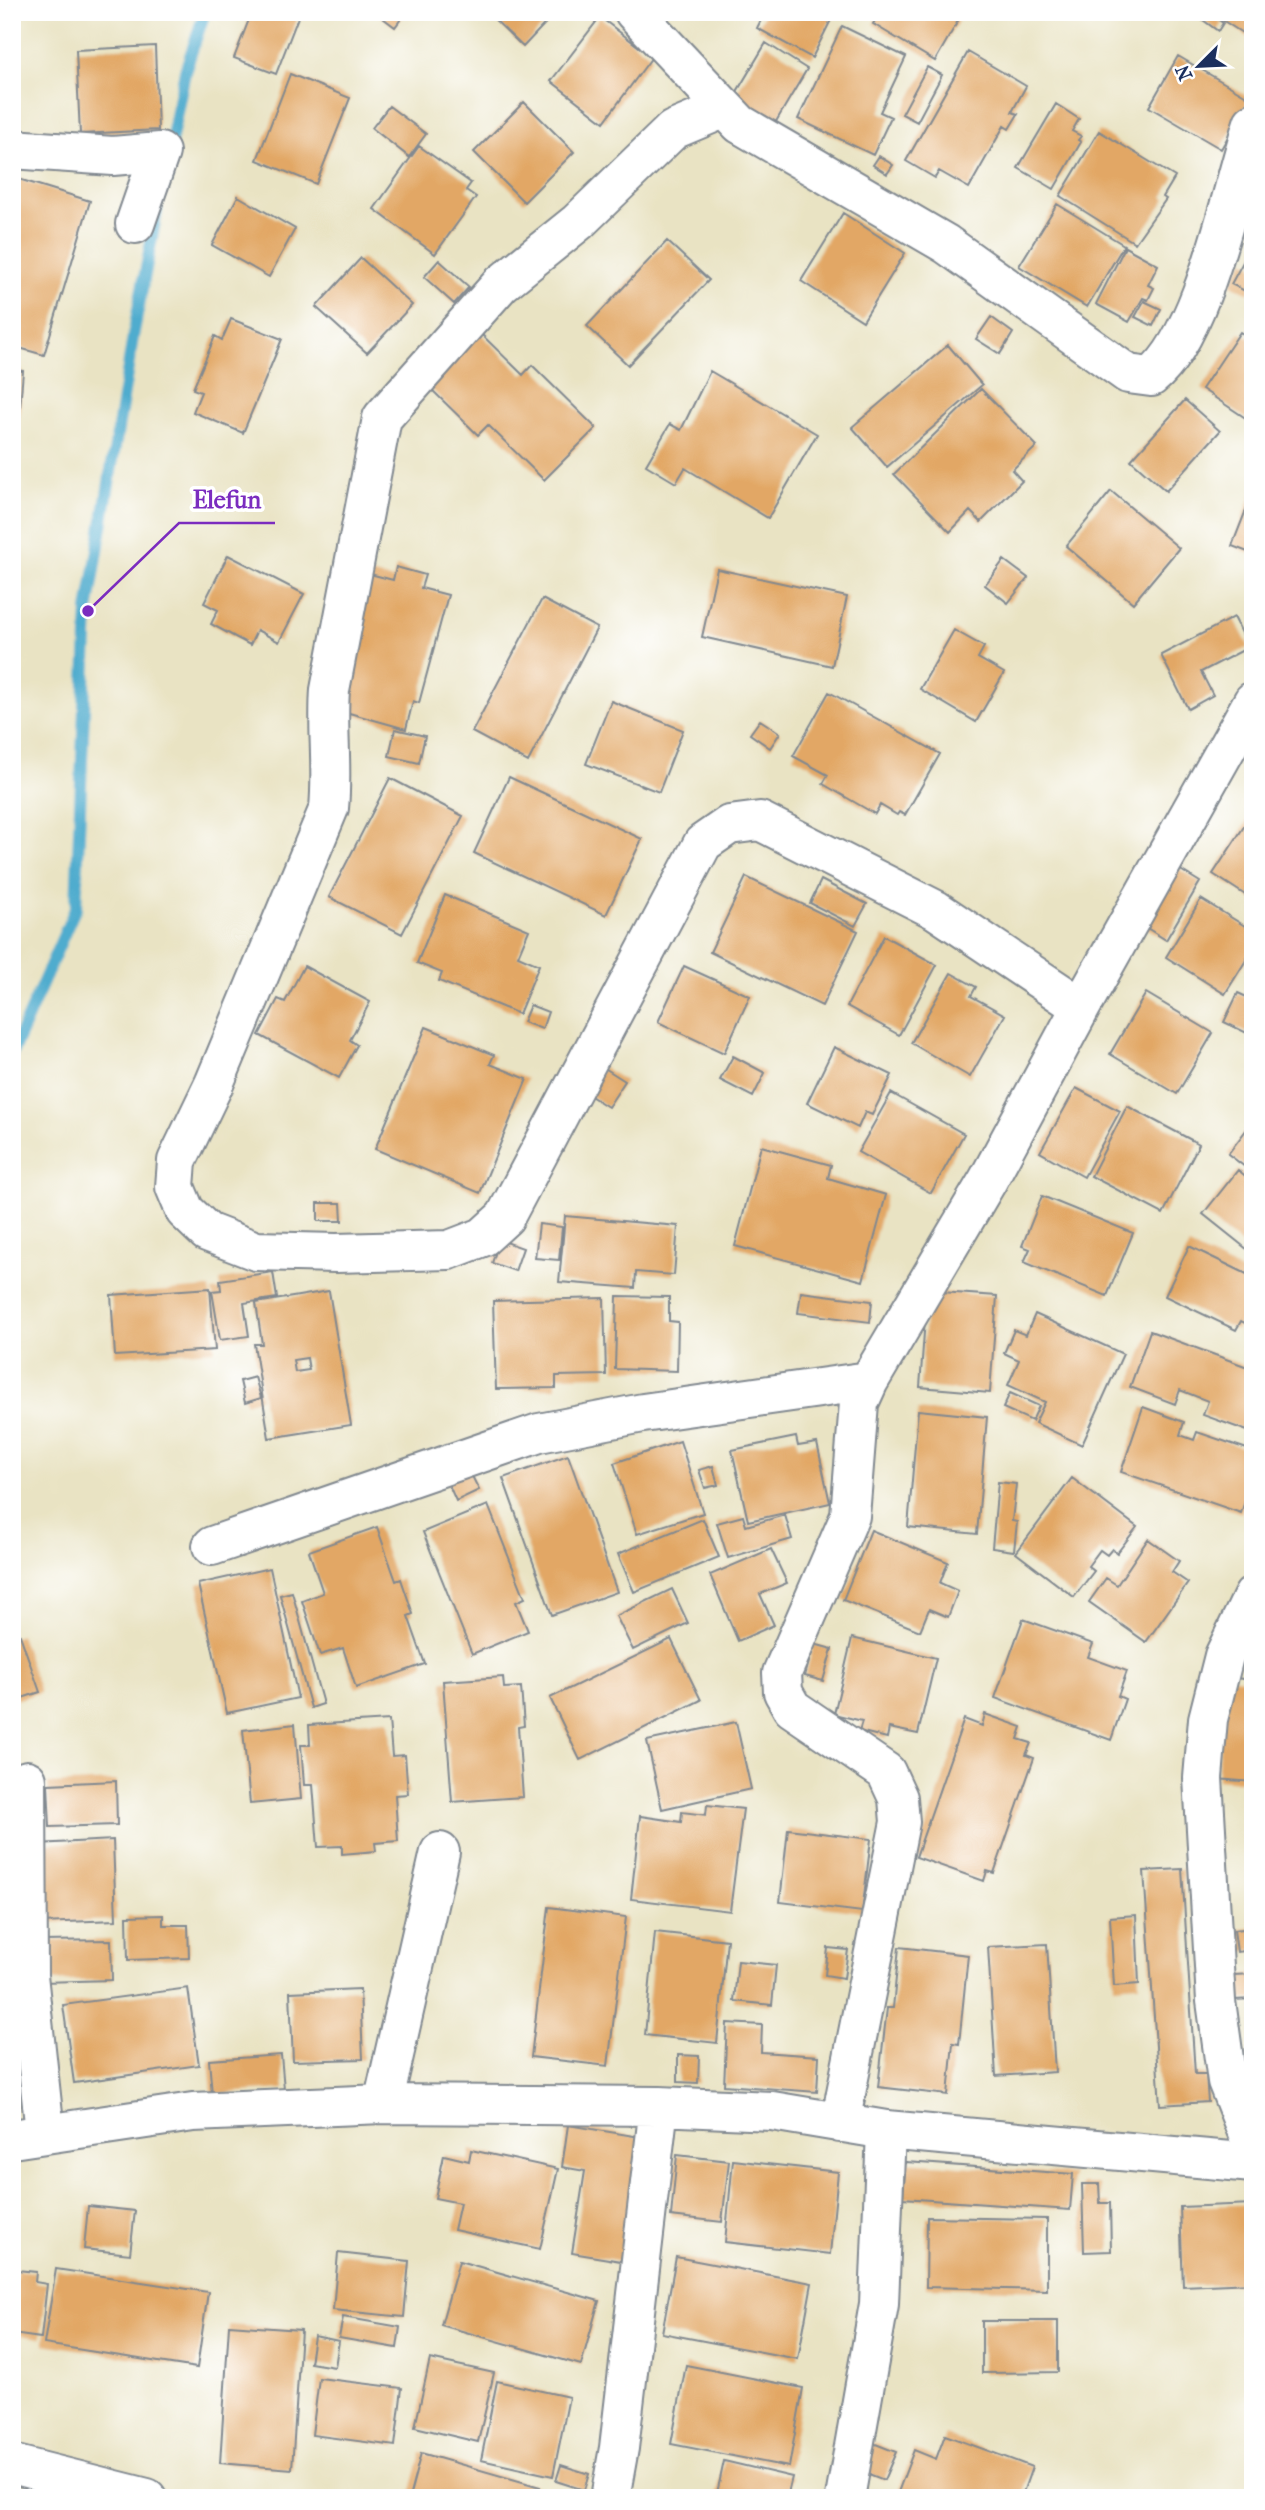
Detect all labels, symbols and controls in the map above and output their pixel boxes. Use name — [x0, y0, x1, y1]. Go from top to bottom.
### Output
north arrow — [1164, 32, 1234, 102]
text: N — [1171, 61, 1197, 84]
callout: Elefun — [179, 478, 275, 523]
text: Elefun — [193, 486, 262, 514]

